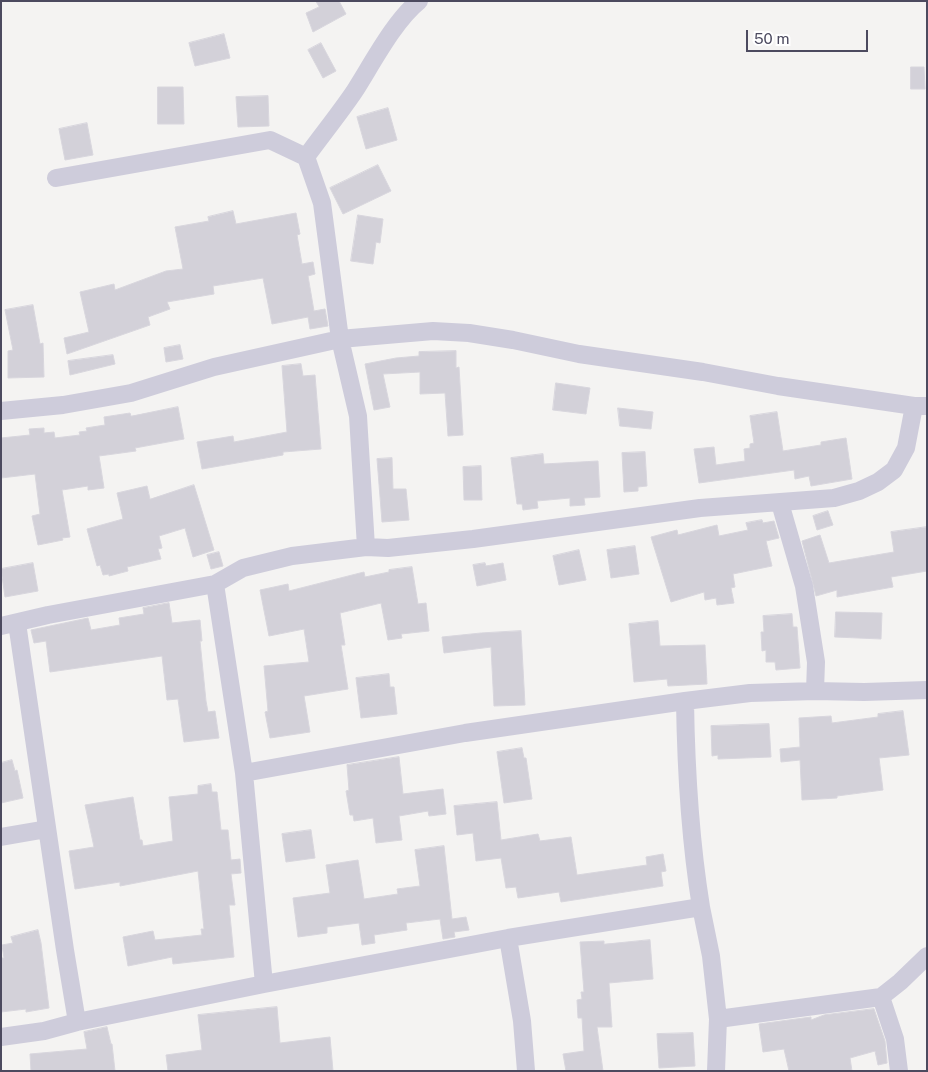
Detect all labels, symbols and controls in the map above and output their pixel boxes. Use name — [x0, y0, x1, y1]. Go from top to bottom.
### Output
scale bar — [748, 20, 870, 52]
text: 50 m — [754, 30, 789, 47]

